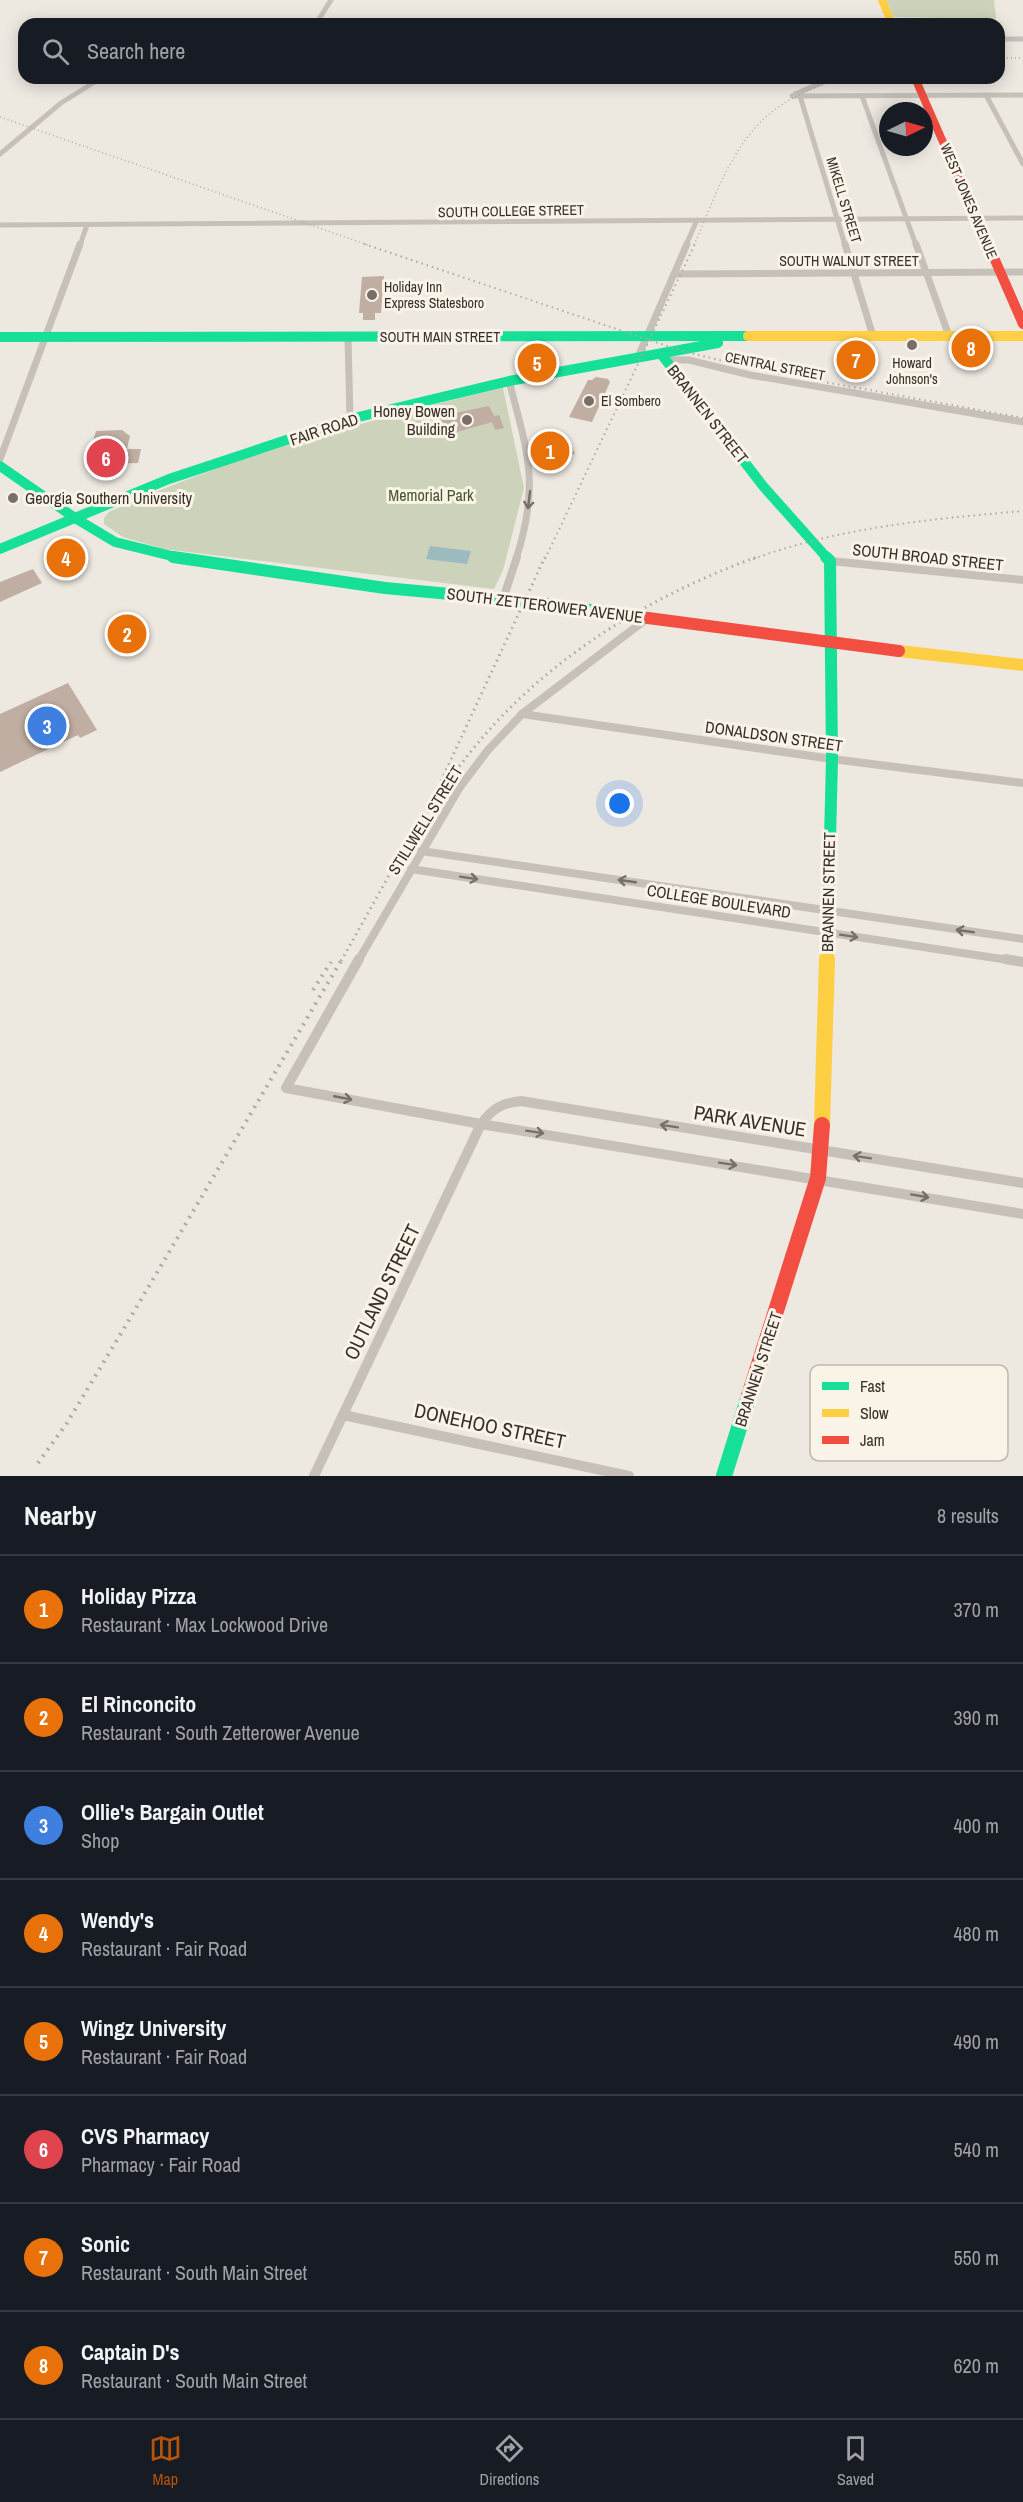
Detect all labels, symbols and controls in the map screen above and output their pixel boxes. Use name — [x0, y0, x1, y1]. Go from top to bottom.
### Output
search box — [18, 18, 1005, 84]
icon: search — [39, 35, 72, 68]
text: Search here — [87, 36, 185, 66]
north arrow — [879, 102, 933, 156]
street label: WEST JONES AVENUE — [937, 141, 1001, 261]
street label: MIKELL STREET — [822, 155, 866, 245]
street label: SOUTH COLLEGE STREET — [438, 201, 584, 221]
street label: SOUTH WALNUT STREET — [779, 252, 919, 270]
place label: Holiday Inn Express Statesboro — [384, 278, 484, 312]
marker: Holiday Inn Express Statesboro — [365, 288, 379, 302]
pin: 8 — [952, 326, 990, 370]
street label: SOUTH MAIN STREET — [380, 328, 500, 346]
pin: 7 — [836, 338, 876, 382]
marker: Howard Johnson's — [905, 338, 919, 352]
pin: 5 — [518, 340, 556, 386]
street label: CENTRAL STREET — [723, 347, 827, 385]
place label: Howard Johnson's — [886, 354, 938, 388]
street label: BRANNEN STREET — [663, 360, 753, 468]
place label: El Sombero — [601, 392, 661, 410]
marker: El Sombero — [582, 394, 596, 408]
place label: Honey Bowen Building — [373, 400, 456, 440]
street label: FAIR ROAD — [287, 408, 361, 450]
marker: Honey Bowen Building — [460, 413, 474, 427]
pin: 1 — [530, 428, 570, 474]
pin: 6 — [86, 436, 126, 480]
park label: Memorial Park — [388, 484, 474, 506]
place label: Georgia Southern University — [25, 487, 192, 509]
one-way arrow — [524, 490, 535, 509]
marker: Georgia Southern University — [6, 491, 20, 505]
pin: 4 — [46, 536, 86, 580]
street label: SOUTH BROAD STREET — [851, 538, 1005, 576]
street label: SOUTH ZETTEROWER AVENUE — [446, 582, 644, 628]
pin: 2 — [108, 612, 146, 656]
pin: 3 — [28, 704, 66, 748]
street label: DONALDSON STREET — [704, 715, 844, 757]
street label: STILLWELL STREET — [383, 761, 467, 879]
your location — [605, 789, 634, 818]
street label: BRANNEN STREET — [816, 832, 840, 952]
one-way arrow — [458, 873, 478, 884]
one-way arrow — [617, 876, 637, 887]
street label: COLLEGE BOULEVARD — [645, 879, 793, 923]
one-way arrow — [956, 925, 976, 936]
one-way arrow — [838, 930, 858, 941]
one-way arrow — [333, 1093, 353, 1104]
street label: PARK AVENUE — [692, 1098, 808, 1143]
one-way arrow — [660, 1120, 679, 1131]
one-way arrow — [525, 1127, 545, 1138]
one-way arrow — [852, 1152, 872, 1163]
one-way arrow — [717, 1159, 737, 1170]
one-way arrow — [910, 1191, 929, 1202]
street label: OUTLAND STREET — [337, 1220, 426, 1364]
street label: BRANNEN STREET — [729, 1309, 787, 1429]
legend — [810, 1365, 1008, 1461]
text: Fast — [860, 1375, 885, 1397]
street label: DONEHOO STREET — [412, 1396, 568, 1455]
text: Slow — [860, 1402, 889, 1424]
text: Jam — [860, 1429, 885, 1451]
text: Nearby — [24, 1498, 96, 1533]
text: 8 results — [937, 1502, 999, 1529]
text: Holiday Pizza — [81, 1581, 196, 1611]
text: 1 — [39, 1596, 48, 1623]
text: 370 m — [953, 1596, 999, 1623]
text: Restaurant · Max Lockwood Drive — [81, 1611, 328, 1638]
text: El Rinconcito — [81, 1689, 196, 1719]
text: 2 — [39, 1704, 48, 1731]
text: 390 m — [953, 1704, 999, 1731]
text: Restaurant · South Zetterower Avenue — [81, 1719, 360, 1746]
text: Ollie's Bargain Outlet — [81, 1797, 264, 1827]
text: 3 — [39, 1812, 48, 1839]
text: 400 m — [953, 1812, 999, 1839]
text: Shop — [81, 1827, 119, 1854]
text: Wendy's — [81, 1905, 154, 1935]
text: 4 — [39, 1920, 48, 1947]
text: 480 m — [953, 1920, 999, 1947]
text: Restaurant · Fair Road — [81, 1935, 247, 1962]
text: Wingz University — [81, 2013, 226, 2043]
text: 5 — [39, 2028, 48, 2055]
text: 490 m — [953, 2028, 999, 2055]
text: Restaurant · Fair Road — [81, 2043, 247, 2070]
text: CVS Pharmacy — [81, 2121, 209, 2151]
text: 6 — [39, 2136, 48, 2163]
text: 540 m — [953, 2136, 999, 2163]
text: Pharmacy · Fair Road — [81, 2151, 241, 2178]
text: Sonic — [81, 2229, 130, 2259]
text: 7 — [39, 2244, 48, 2271]
text: 550 m — [953, 2244, 999, 2271]
text: Restaurant · South Main Street — [81, 2259, 307, 2286]
text: Captain D's — [81, 2337, 180, 2367]
text: 8 — [39, 2352, 48, 2379]
text: 620 m — [953, 2352, 999, 2379]
text: Restaurant · South Main Street — [81, 2367, 307, 2394]
tab: Map — [149, 2432, 182, 2490]
tab: Directions — [479, 2432, 539, 2490]
tab: Saved — [837, 2432, 874, 2490]

